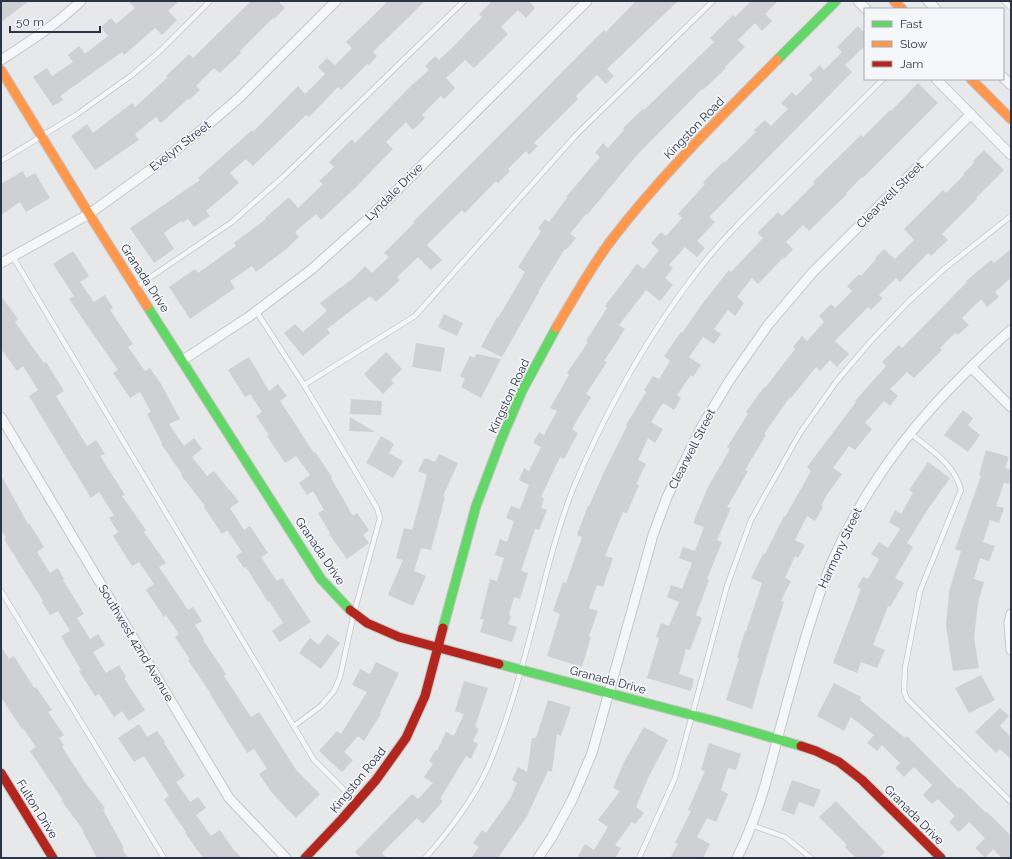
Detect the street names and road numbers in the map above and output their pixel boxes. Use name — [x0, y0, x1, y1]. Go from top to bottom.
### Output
street label: Kingston Road — [661, 94, 727, 162]
street label: Evelyn Street — [147, 118, 213, 174]
street label: Clearwell Street — [854, 159, 926, 231]
street label: Lyndale Drive — [362, 160, 426, 224]
street label: Granada Drive — [118, 241, 172, 315]
street label: Kingston Road — [486, 357, 532, 435]
street label: Clearwell Street — [666, 406, 718, 492]
street label: Harmony Street — [815, 506, 865, 590]
street label: Granada Drive — [292, 515, 348, 587]
street label: Southwest 42nd Avenue — [96, 582, 176, 704]
street label: Granada Drive — [568, 663, 648, 697]
street label: Kingston Road — [327, 744, 389, 816]
street label: Fulton Drive — [13, 777, 61, 841]
street label: Granada Drive — [881, 782, 947, 848]

